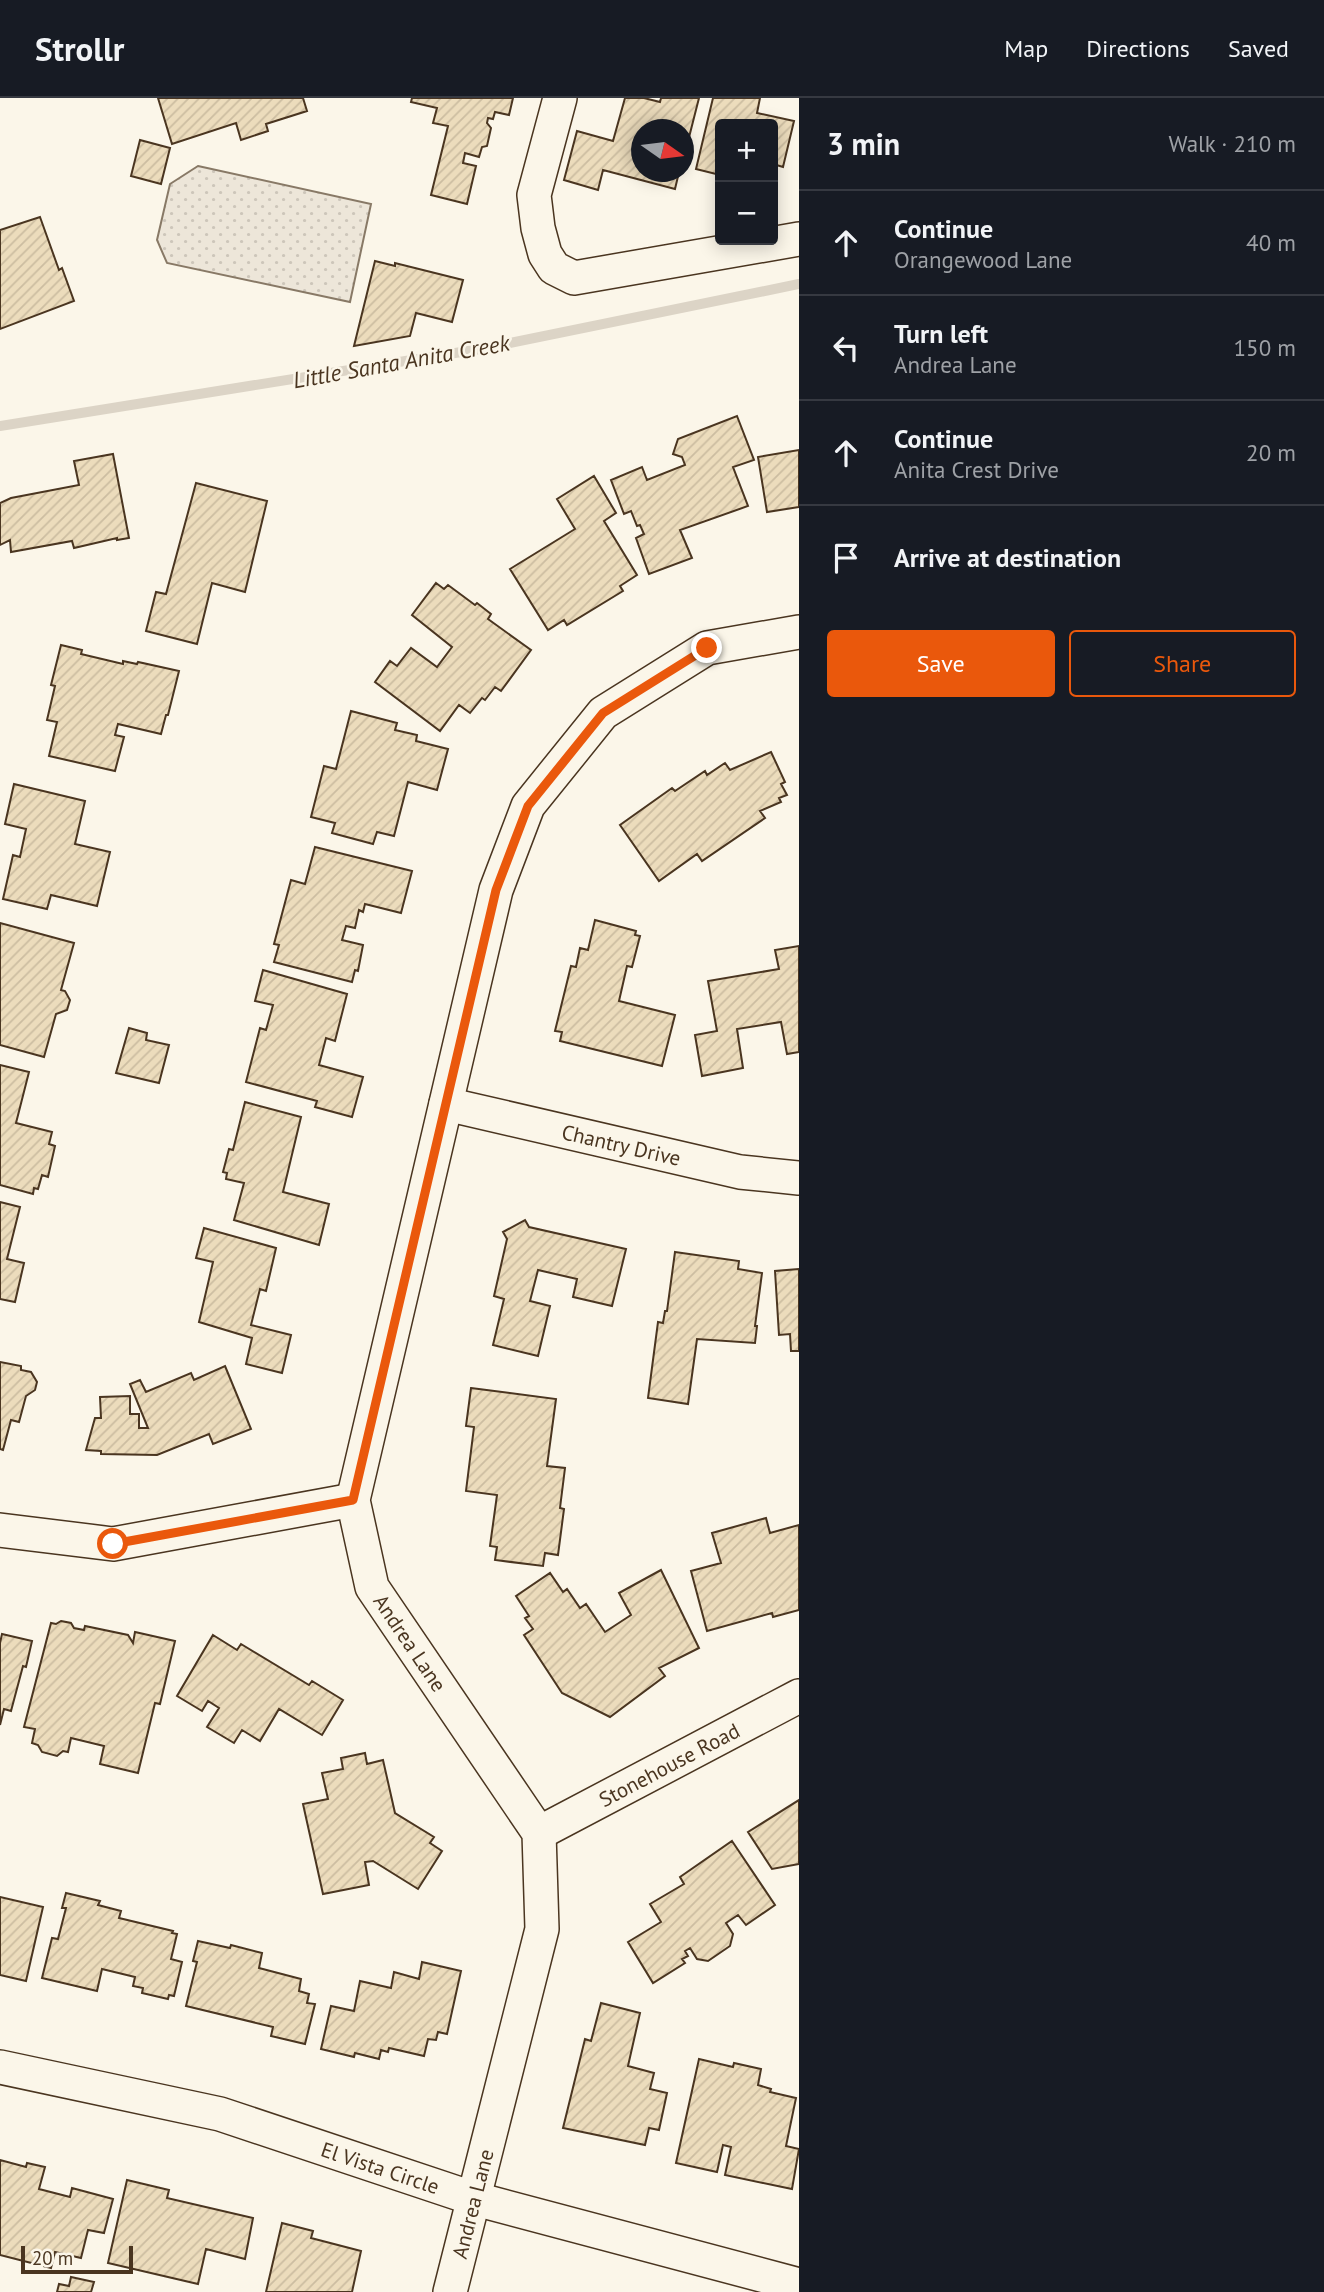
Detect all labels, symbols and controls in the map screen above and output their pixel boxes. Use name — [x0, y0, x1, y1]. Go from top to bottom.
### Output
text: Strollr — [35, 27, 124, 70]
text: Map — [1004, 33, 1048, 64]
text: Directions — [1086, 33, 1190, 64]
text: Saved — [1228, 33, 1289, 64]
north arrow — [631, 119, 694, 182]
map controls — [715, 119, 778, 245]
button: + — [715, 119, 778, 182]
text: 3 min — [827, 124, 900, 163]
text: Walk · 210 m — [1169, 129, 1296, 158]
button: − — [715, 182, 778, 245]
text: Continue — [894, 212, 993, 245]
icon: ahead — [827, 224, 865, 262]
text: 40 m — [1246, 228, 1296, 257]
text: Orangewood Lane — [894, 245, 1072, 274]
text: Turn left — [894, 317, 988, 350]
water label: Little Santa Anita Creek — [290, 327, 513, 394]
icon: left — [827, 329, 865, 367]
text: 150 m — [1234, 333, 1296, 362]
text: Andrea Lane — [894, 350, 1017, 379]
text: Continue — [894, 422, 993, 455]
icon: ahead — [827, 434, 865, 472]
text: 20 m — [1246, 438, 1296, 467]
text: Anita Crest Drive — [894, 455, 1059, 484]
icon: arrive — [827, 539, 865, 577]
text: Arrive at destination — [894, 541, 1121, 574]
button: Save — [827, 630, 1055, 697]
button: Share — [1069, 630, 1296, 697]
route end — [691, 632, 722, 663]
street label: Chantry Drive — [559, 1118, 684, 1171]
route start — [97, 1528, 128, 1559]
street label: Andrea Lane — [368, 1589, 452, 1697]
street label: Stonehouse Road — [594, 1716, 744, 1813]
street label: El Vista Circle — [318, 2135, 443, 2200]
street label: Andrea Lane — [446, 2146, 499, 2261]
scale bar — [21, 2243, 133, 2275]
text: 20 m — [32, 2246, 73, 2270]

